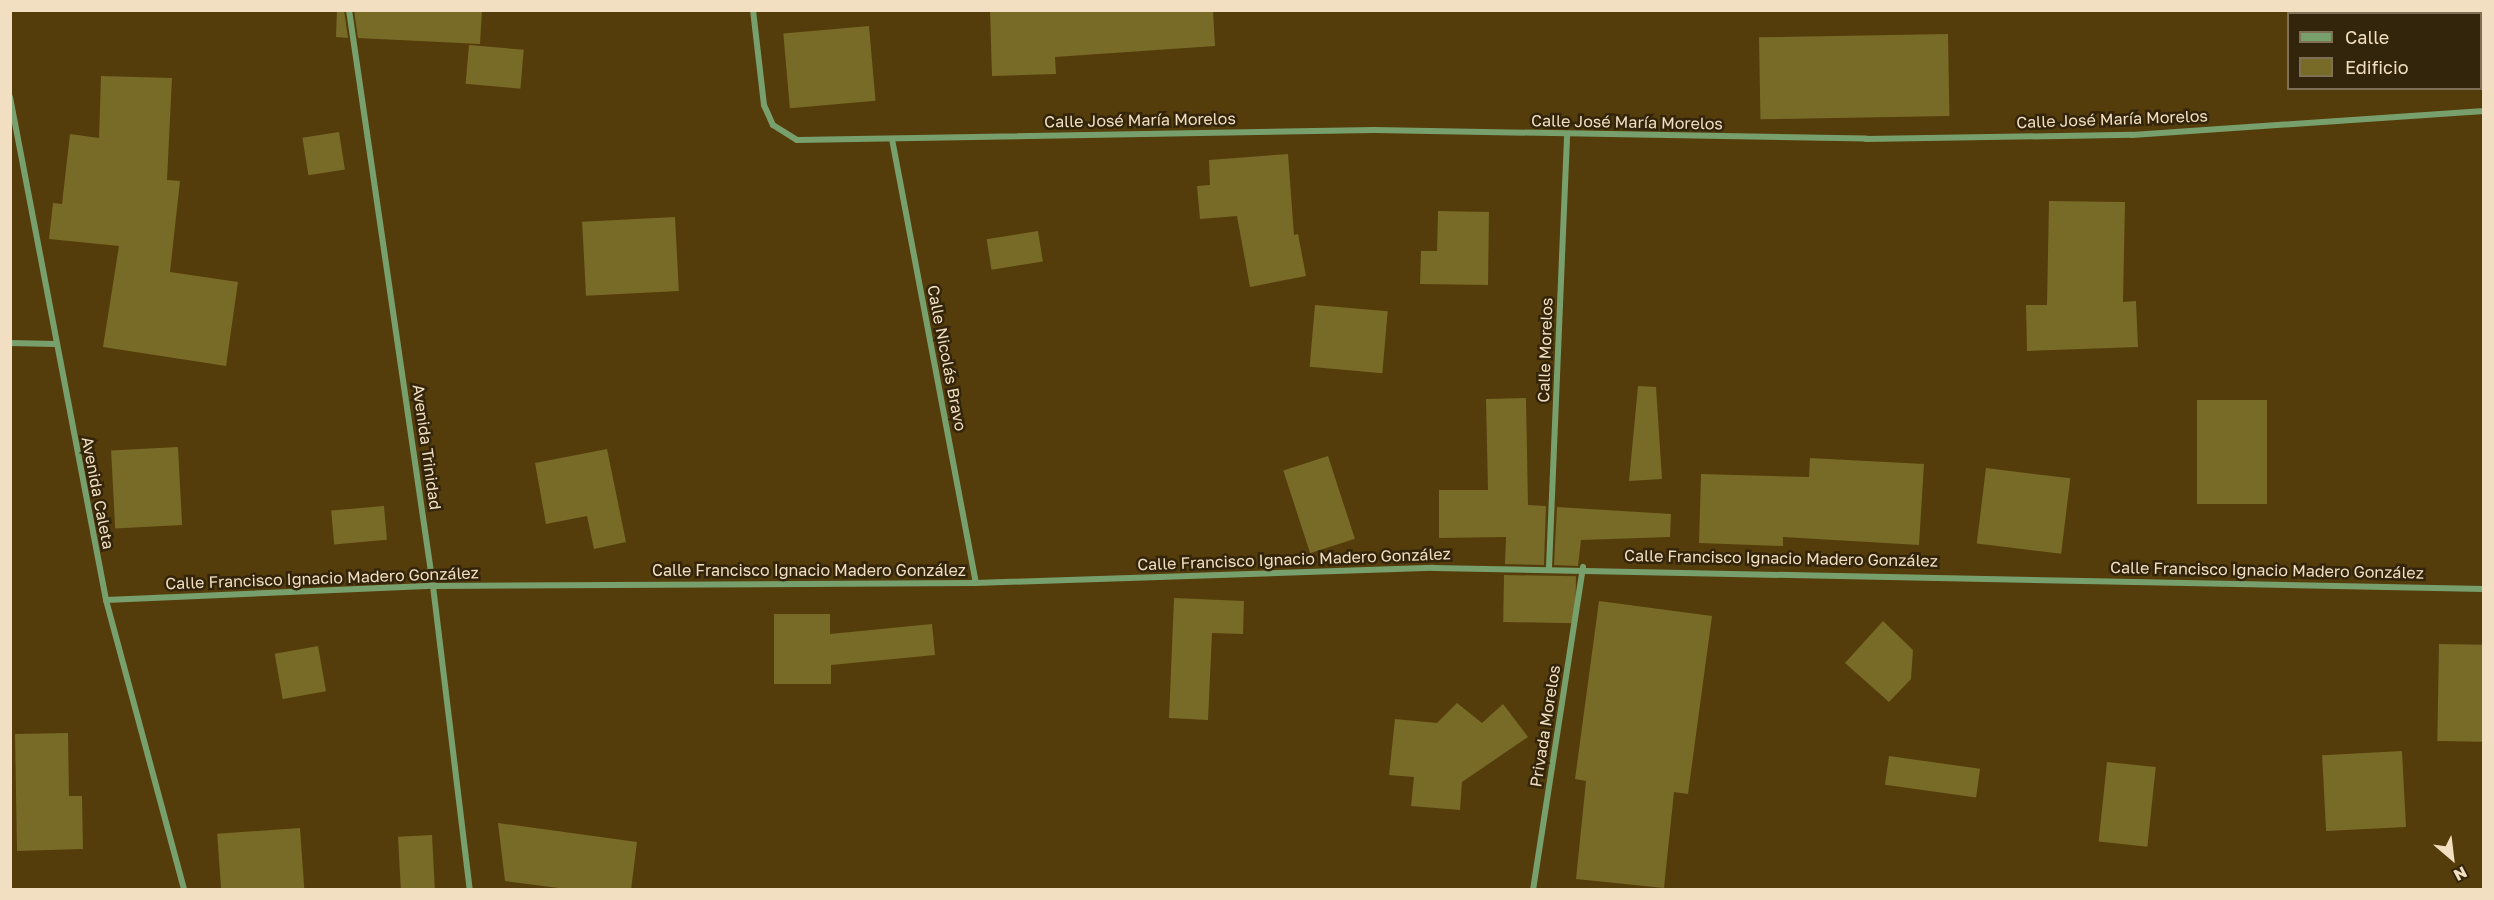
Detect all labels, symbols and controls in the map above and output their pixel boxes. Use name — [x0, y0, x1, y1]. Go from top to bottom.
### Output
legend — [2287, 12, 2482, 90]
text: Calle — [2345, 26, 2389, 48]
text: Edificio — [2345, 56, 2409, 78]
street label: Calle José María Morelos — [2016, 106, 2208, 132]
street label: Calle José María Morelos — [1044, 109, 1236, 131]
street label: Calle José María Morelos — [1531, 111, 1723, 133]
street label: Calle Nicolás Bravo — [923, 283, 971, 433]
street label: Calle Morelos — [1534, 297, 1556, 403]
street label: Avenida Trinidad — [409, 383, 445, 511]
street label: Avenida Caleta — [78, 435, 118, 551]
street label: Calle Francisco Ignacio Madero González — [1137, 544, 1451, 574]
street label: Calle Francisco Ignacio Madero González — [1624, 546, 1938, 570]
street label: Calle Francisco Ignacio Madero González — [2110, 558, 2424, 582]
street label: Calle Francisco Ignacio Madero González — [652, 560, 966, 580]
street label: Calle Francisco Ignacio Madero González — [165, 563, 479, 593]
street label: Privada Morelos — [1526, 664, 1564, 788]
north arrow — [2422, 828, 2482, 888]
text: N — [2450, 862, 2471, 886]

